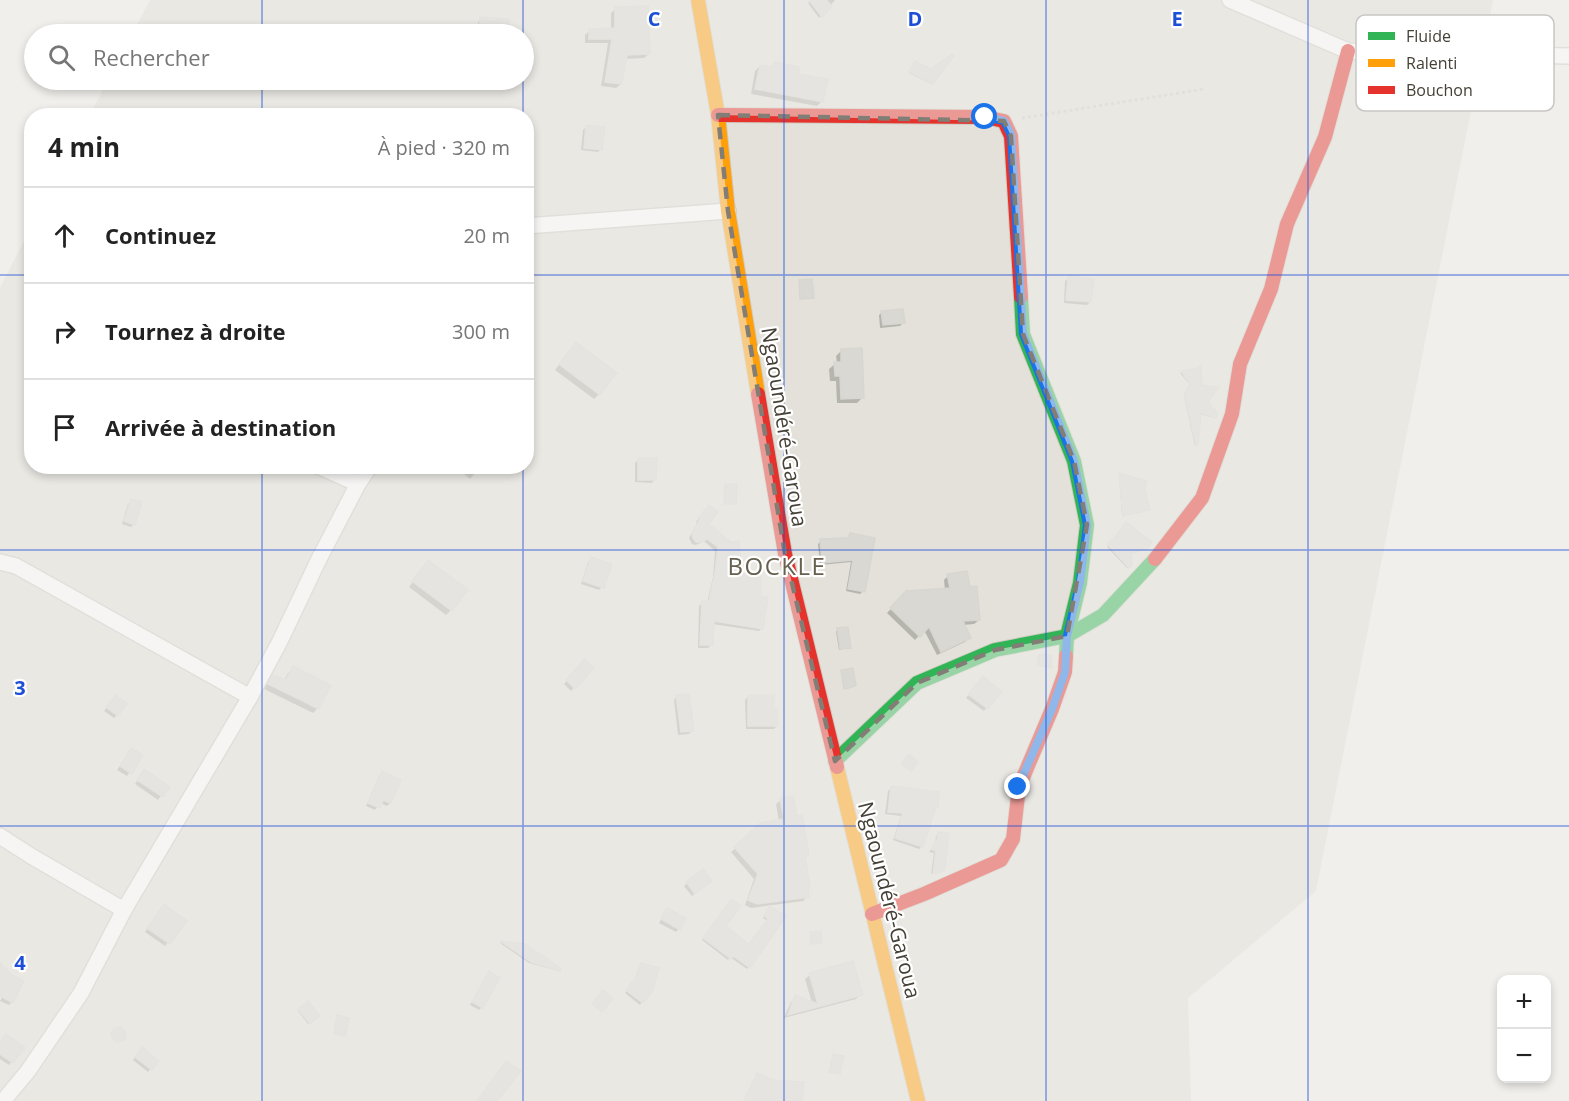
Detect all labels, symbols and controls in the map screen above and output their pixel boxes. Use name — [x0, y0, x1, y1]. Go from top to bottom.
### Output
text: C — [648, 5, 661, 32]
text: D — [908, 5, 922, 32]
text: E — [1171, 5, 1183, 32]
legend — [1356, 15, 1554, 111]
search box — [24, 24, 534, 90]
text: Fluide — [1406, 25, 1451, 47]
icon: search — [45, 41, 78, 74]
text: Rechercher — [93, 42, 210, 72]
text: Ralenti — [1406, 52, 1457, 74]
text: Bouchon — [1406, 79, 1473, 101]
route start — [971, 103, 997, 129]
text: 4 min — [48, 129, 120, 165]
text: À pied · 320 m — [378, 134, 510, 161]
icon: ahead — [48, 219, 81, 252]
text: Continuez — [105, 220, 216, 250]
text: 20 m — [463, 222, 510, 249]
icon: right — [48, 315, 81, 348]
text: Tournez à droite — [105, 316, 286, 346]
text: 300 m — [452, 318, 510, 345]
street label: Ngaoundéré-Garoua — [755, 325, 815, 529]
icon: arrive — [48, 411, 81, 444]
text: Arrivée à destination — [105, 412, 336, 442]
district label: BOCKLE — [728, 549, 826, 582]
text: 3 — [14, 674, 26, 701]
route end — [1004, 773, 1030, 799]
street label: Ngaoundéré-Garoua — [852, 799, 928, 1001]
text: 4 — [14, 949, 26, 976]
map controls — [1497, 975, 1551, 1083]
button: + — [1497, 975, 1551, 1029]
button: − — [1497, 1029, 1551, 1083]

